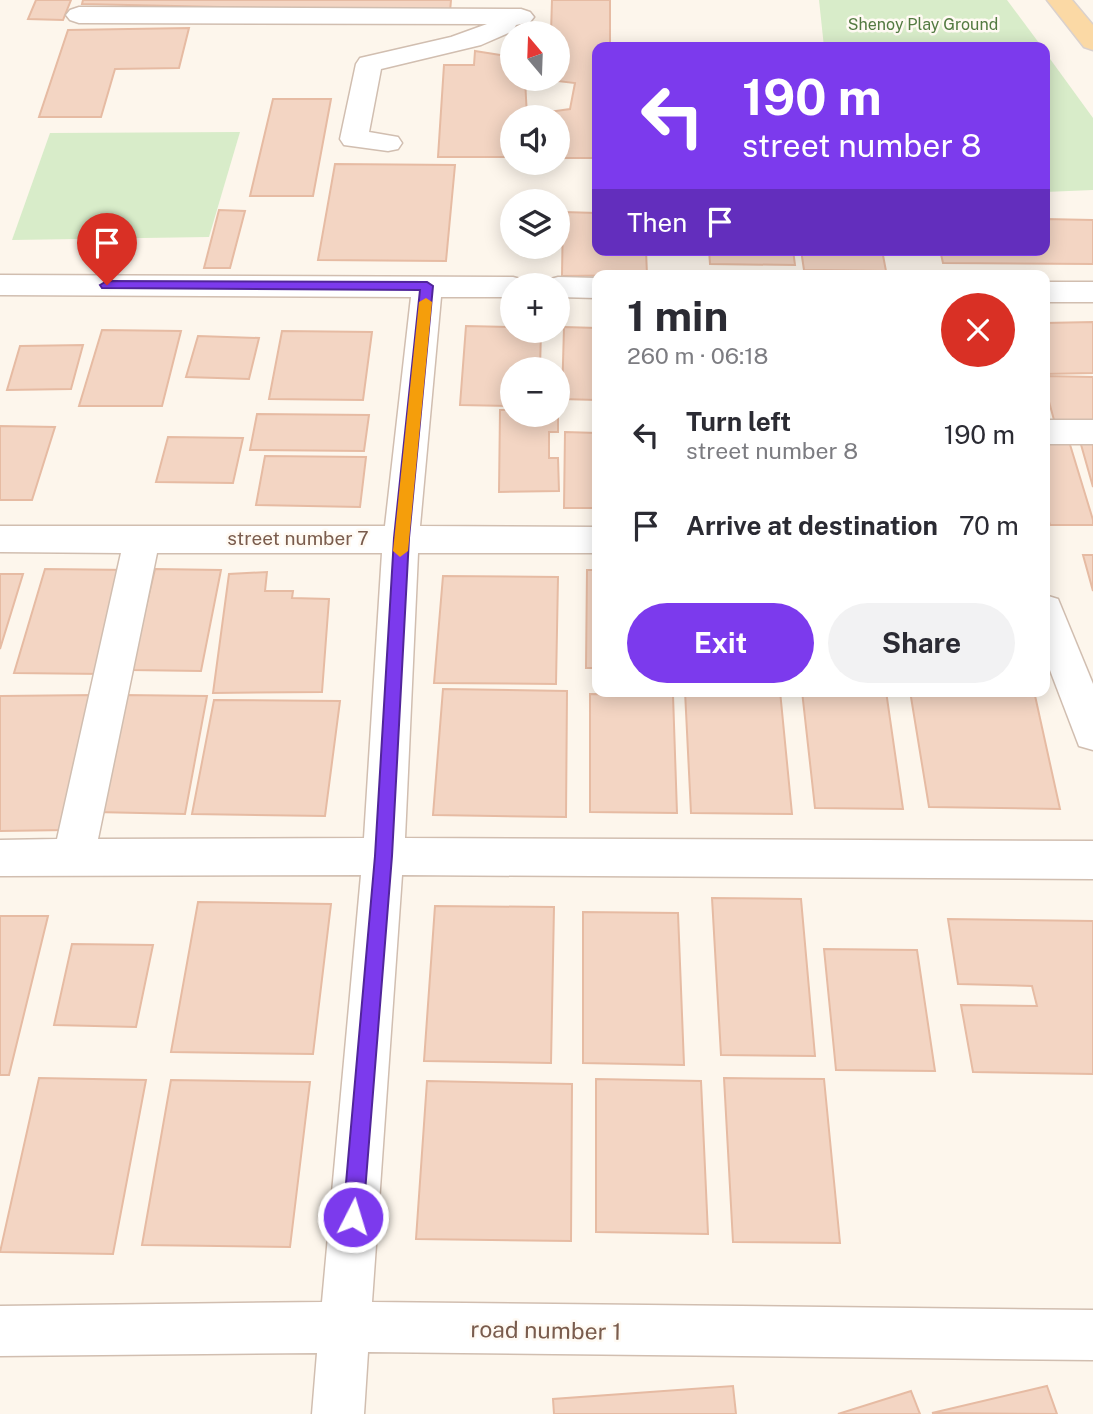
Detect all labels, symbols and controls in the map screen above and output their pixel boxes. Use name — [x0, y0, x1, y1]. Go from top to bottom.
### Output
park label: Shenoy Play Ground — [848, 15, 998, 34]
north arrow — [500, 21, 570, 91]
map controls — [500, 21, 570, 427]
text: 190 m — [742, 68, 882, 126]
icon: left — [627, 70, 718, 161]
button: sound — [500, 105, 570, 175]
text: street number 8 — [742, 127, 981, 164]
button: layers — [500, 189, 570, 259]
icon: arrive — [701, 203, 739, 241]
text: Then — [627, 207, 687, 238]
pin — [77, 213, 137, 285]
icon: arrive — [88, 224, 126, 262]
button: + — [500, 273, 570, 343]
text: 1 min — [627, 291, 728, 340]
button: close — [941, 293, 1015, 367]
text: 260 m · 06:18 — [627, 342, 768, 369]
button: − — [500, 357, 570, 427]
text: Turn left — [686, 406, 791, 437]
icon: left — [627, 416, 665, 454]
text: 190 m — [944, 419, 1015, 450]
text: street number 8 — [686, 437, 858, 464]
icon: arrive — [627, 507, 665, 545]
text: Arrive at destination — [686, 510, 938, 541]
text: 70 m — [959, 510, 1019, 541]
street label: street number 7 — [227, 527, 369, 549]
button: Exit — [627, 603, 814, 683]
button: Share — [828, 603, 1015, 683]
position arrow — [316, 1180, 390, 1254]
street label: road number 1 — [470, 1315, 622, 1345]

